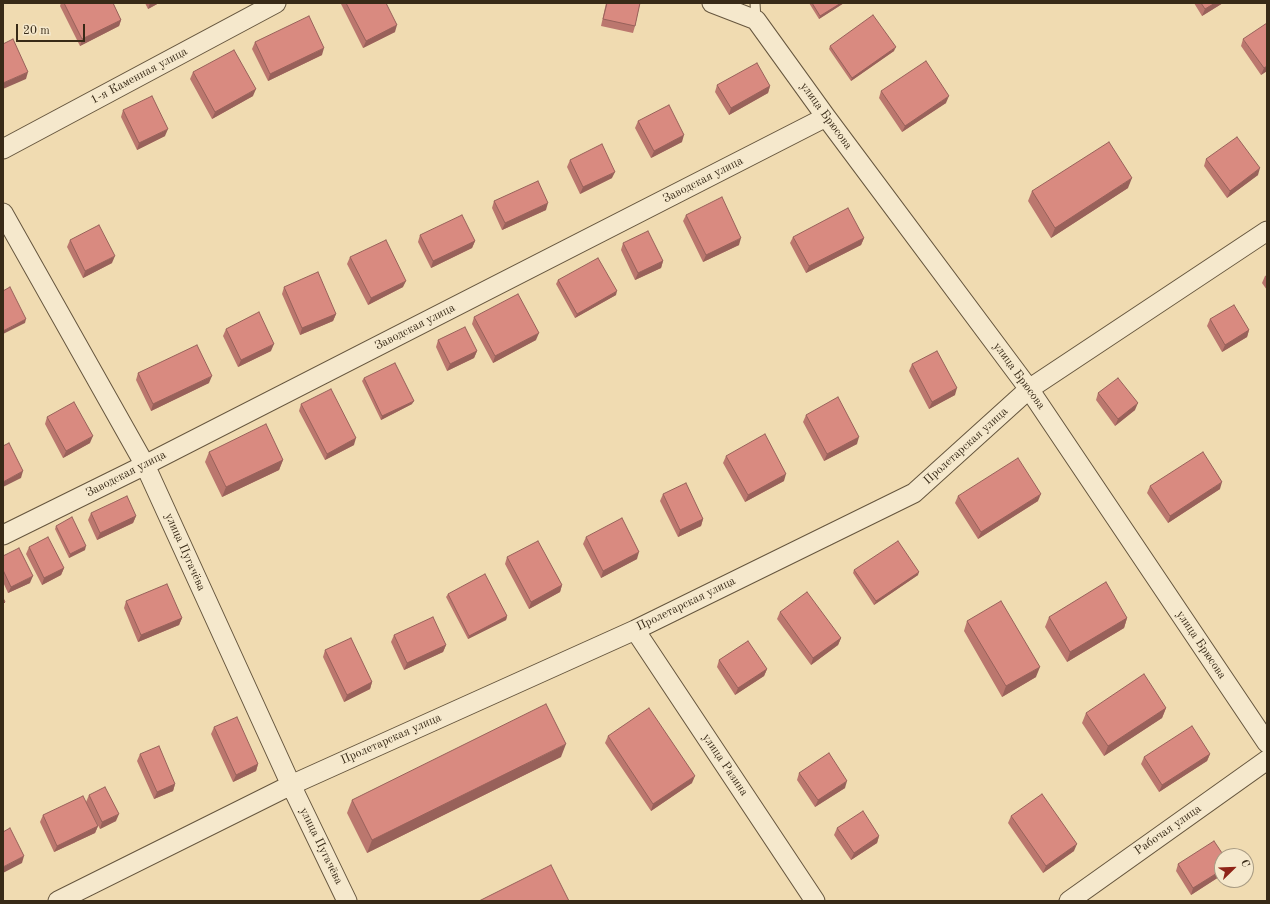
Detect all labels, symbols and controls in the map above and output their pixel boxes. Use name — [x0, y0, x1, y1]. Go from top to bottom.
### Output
scale bar — [18, 16, 87, 42]
text: 20 m — [23, 25, 50, 37]
street label: 1-я Каменная улица — [88, 44, 190, 108]
street label: улица Брюсова — [797, 80, 855, 152]
street label: Заводская улица — [660, 154, 746, 206]
street label: Заводская улица — [372, 301, 458, 353]
street label: улица Брюсова — [990, 340, 1048, 412]
street label: Пролетарская улица — [921, 404, 1011, 488]
street label: Заводская улица — [83, 448, 169, 500]
street label: улица Пугачёва — [161, 511, 209, 593]
street label: Пролетарская улица — [634, 574, 738, 634]
street label: улица Брюсова — [1173, 608, 1229, 682]
street label: Пролетарская улица — [339, 710, 443, 768]
street label: улица Разина — [699, 731, 751, 799]
street label: Рабочая улица — [1132, 802, 1204, 858]
street label: улица Пугачёва — [296, 805, 346, 887]
north arrow — [1214, 848, 1254, 888]
text: С — [1238, 858, 1251, 869]

